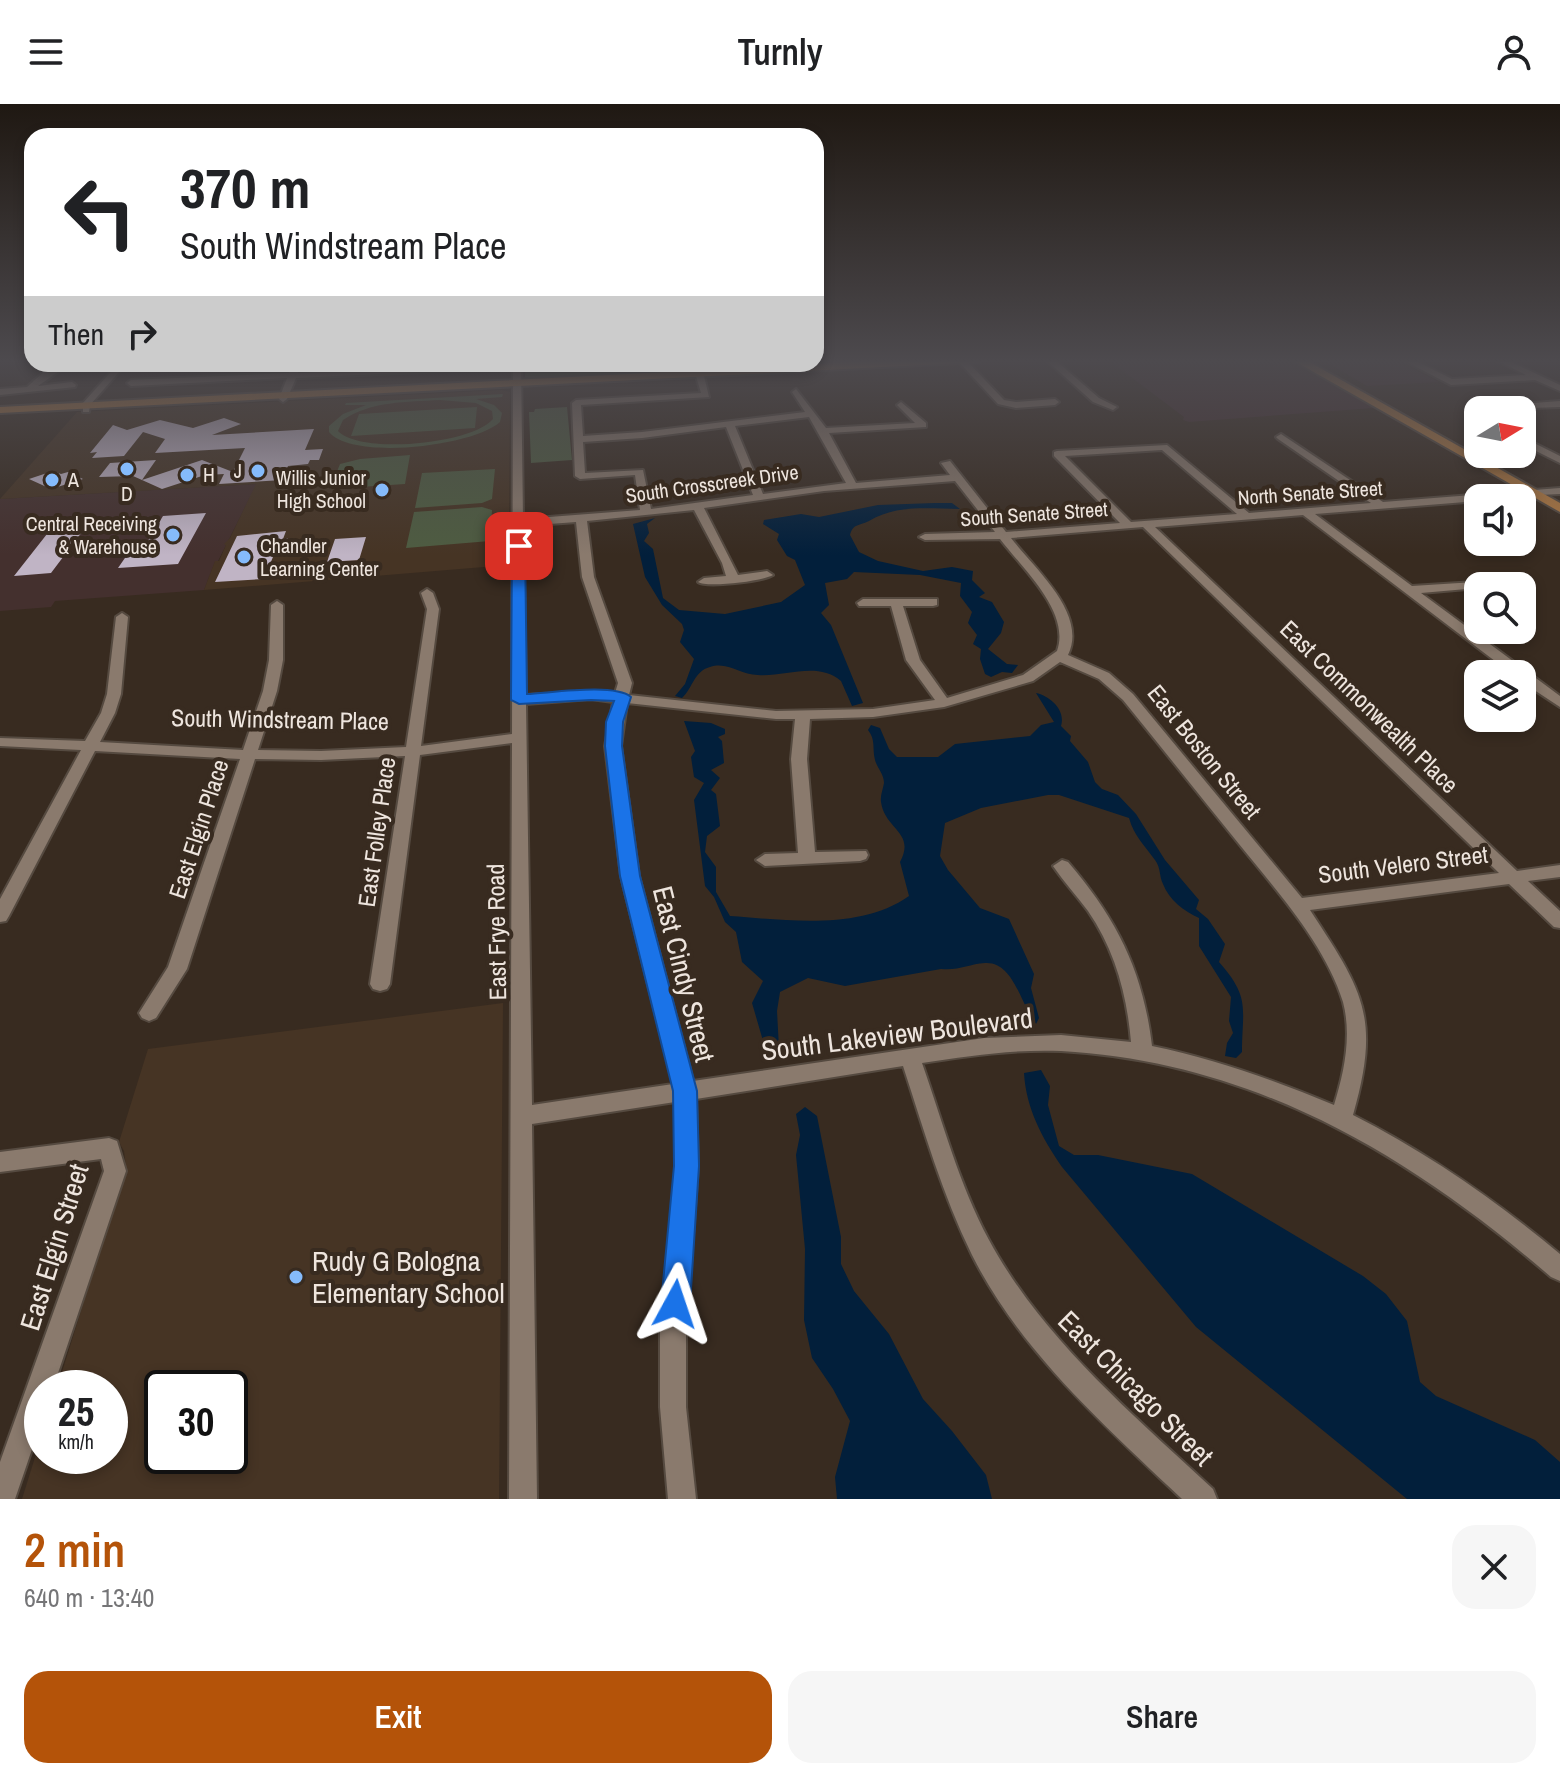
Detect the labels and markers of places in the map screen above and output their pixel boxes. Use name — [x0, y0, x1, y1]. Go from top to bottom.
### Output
place label: J — [234, 457, 242, 484]
marker: D — [118, 460, 136, 478]
place label: H — [203, 461, 215, 488]
marker: J — [249, 462, 267, 480]
place label: Willis Junior High School — [276, 464, 367, 514]
place label: A — [67, 466, 79, 493]
marker: H — [178, 466, 196, 484]
marker: A — [43, 471, 61, 489]
place label: D — [121, 480, 133, 507]
marker: Willis Junior High School — [373, 481, 391, 499]
place label: Central Receiving & Warehouse — [26, 510, 157, 560]
pin — [485, 512, 553, 580]
marker: Central Receiving & Warehouse — [164, 526, 182, 544]
place label: Chandler Learning Center — [260, 532, 379, 582]
marker: Chandler Learning Center — [235, 548, 253, 566]
place label: Rudy G Bologna Elementary School — [312, 1242, 505, 1312]
marker: Rudy G Bologna Elementary School — [287, 1268, 305, 1286]

